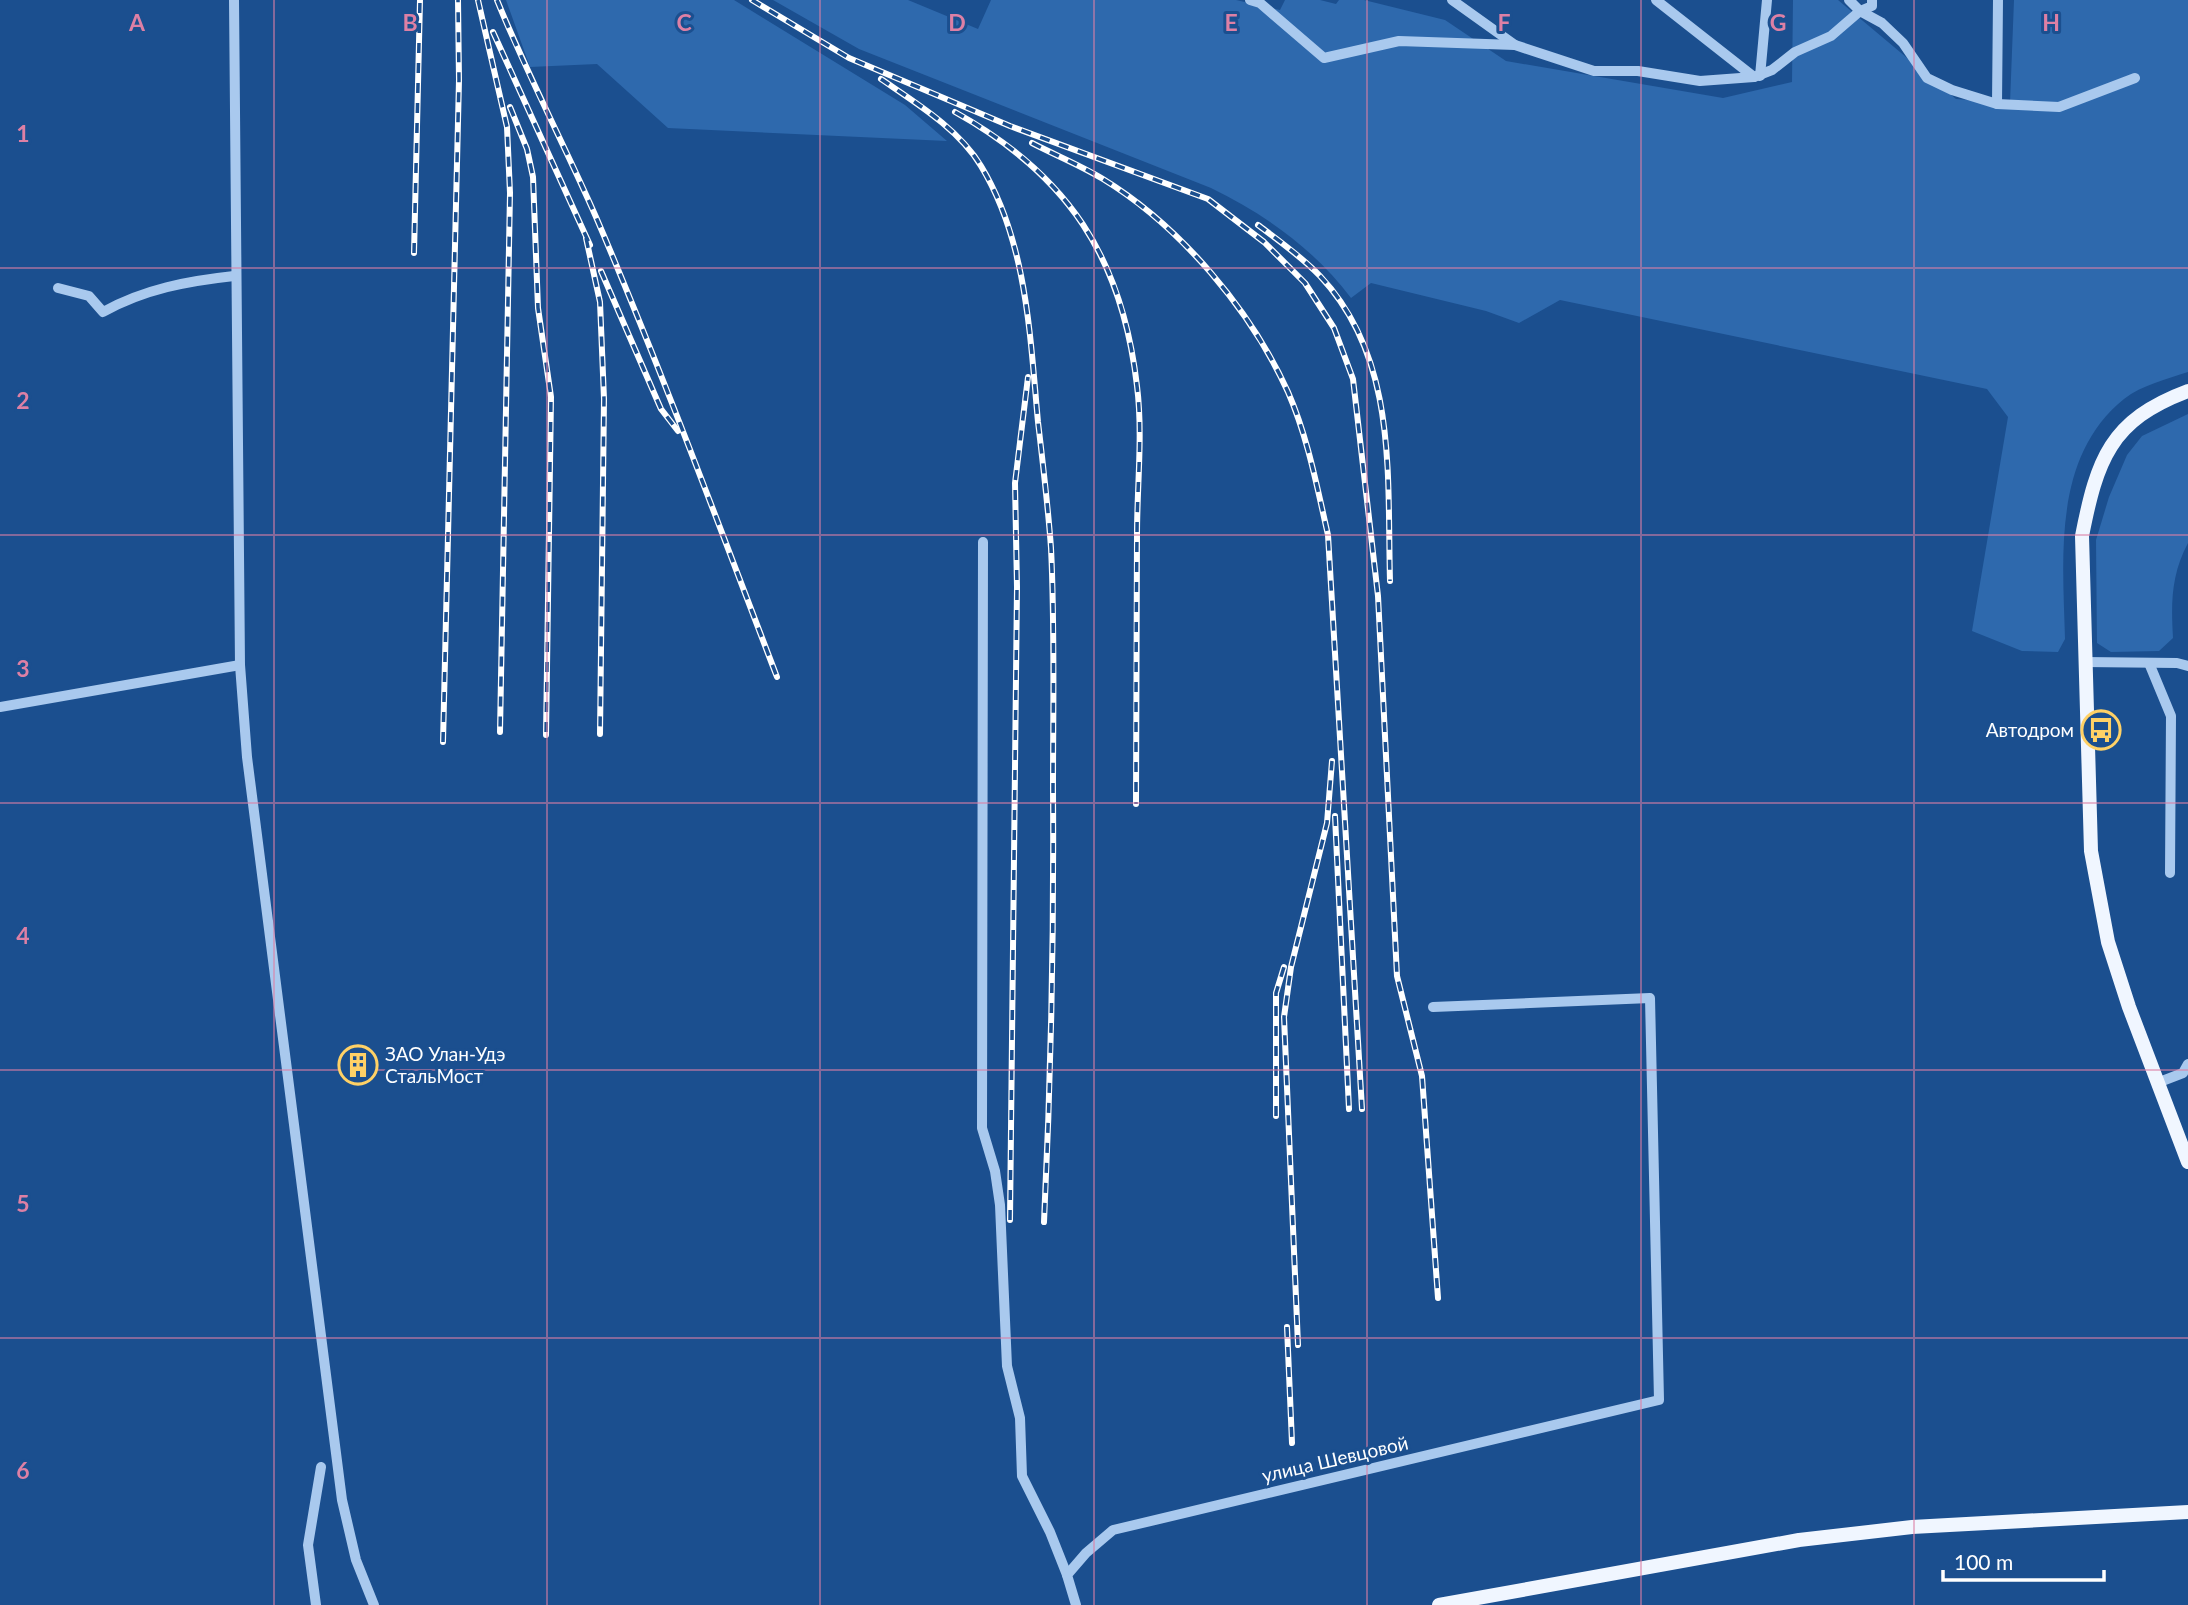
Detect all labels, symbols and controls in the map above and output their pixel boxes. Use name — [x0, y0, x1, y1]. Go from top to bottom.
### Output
text: A — [128, 8, 146, 36]
text: B — [402, 8, 418, 36]
text: C — [676, 8, 692, 36]
text: D — [948, 8, 966, 36]
text: E — [1224, 8, 1238, 36]
text: F — [1497, 8, 1511, 36]
text: G — [1770, 8, 1786, 36]
text: H — [2042, 8, 2060, 36]
text: 1 — [16, 119, 30, 147]
text: 2 — [16, 386, 30, 414]
text: 3 — [16, 654, 30, 682]
bus stop icon: Автодром — [2080, 709, 2122, 751]
place label: Автодром — [1986, 718, 2074, 741]
text: 4 — [16, 921, 30, 949]
place label: ЗАО Улан-Удэ СтальМост — [385, 1042, 506, 1087]
building icon: ЗАО Улан-Удэ СтальМост — [337, 1044, 379, 1086]
text: 5 — [16, 1189, 30, 1217]
street label: улица Шевцовой — [1259, 1430, 1410, 1487]
text: 6 — [16, 1456, 30, 1484]
scale bar — [1943, 1538, 2104, 1582]
text: 100 m — [1954, 1549, 2013, 1574]

